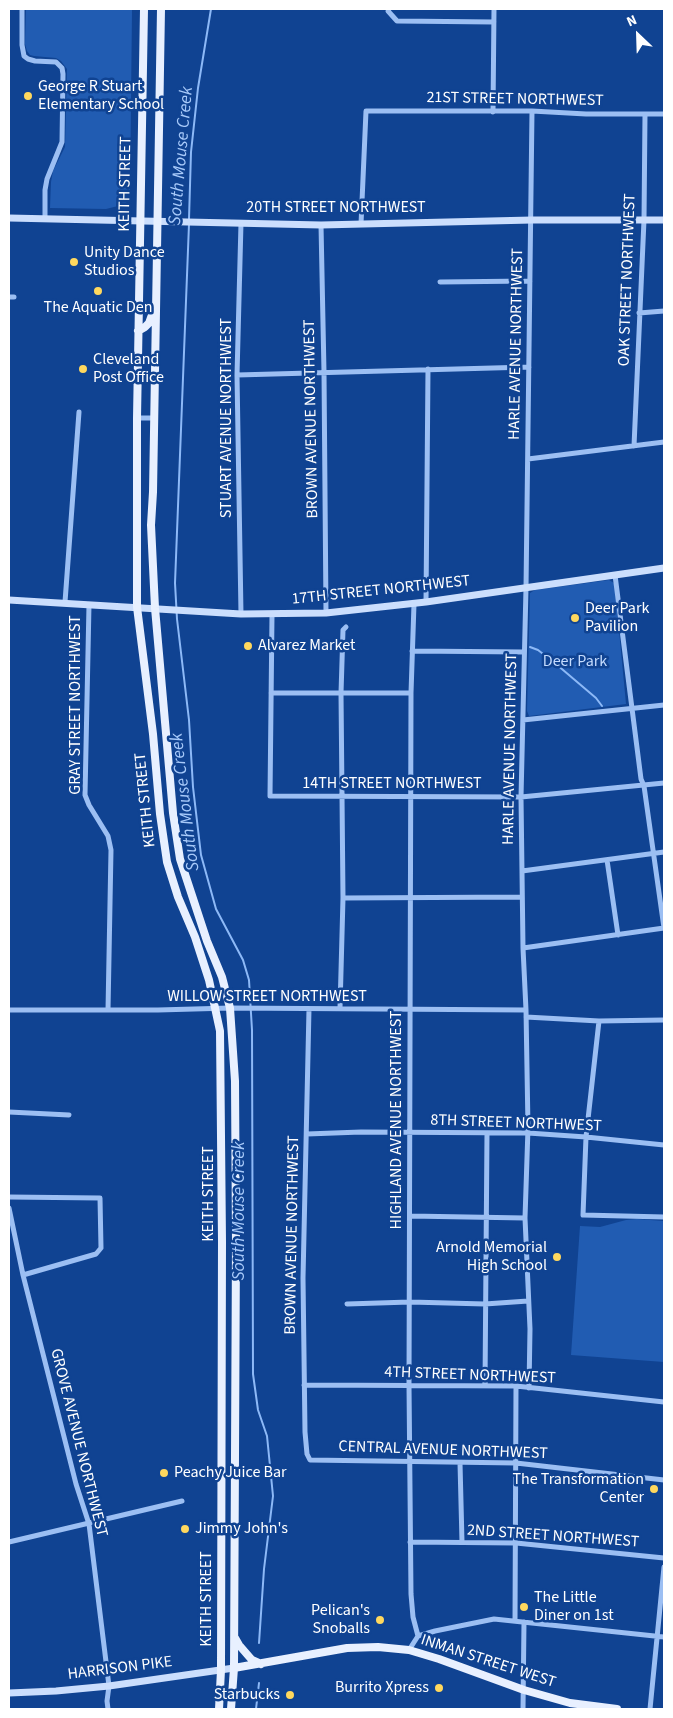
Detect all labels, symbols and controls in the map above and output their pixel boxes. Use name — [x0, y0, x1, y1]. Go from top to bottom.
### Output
north arrow — [613, 10, 663, 60]
text: N — [624, 10, 640, 32]
place label: George R Stuart Elementary School — [38, 77, 164, 115]
water label: South Mouse Creek — [165, 86, 199, 226]
street label: 21ST STREET NORTHWEST — [426, 89, 604, 111]
marker: George R Stuart Elementary School — [22, 90, 34, 102]
street label: KEITH STREET — [116, 136, 136, 232]
street label: OAK STREET NORTHWEST — [615, 193, 641, 367]
street label: 20TH STREET NORTHWEST — [246, 198, 426, 218]
place label: Unity Dance Studios — [84, 243, 165, 281]
street label: HARLE AVENUE NORTHWEST — [506, 248, 528, 440]
marker: Unity Dance Studios — [68, 256, 80, 268]
marker: The Aquatic Den — [92, 285, 104, 297]
place label: The Aquatic Den — [44, 298, 152, 318]
street label: STUART AVENUE NORTHWEST — [217, 318, 237, 518]
street label: BROWN AVENUE NORTHWEST — [301, 319, 323, 519]
place label: Cleveland Post Office — [93, 350, 164, 388]
marker: Cleveland Post Office — [77, 363, 89, 375]
street label: 17TH STREET NORTHWEST — [291, 572, 471, 610]
place label: Deer Park Pavilion — [585, 599, 649, 637]
marker: Deer Park Pavilion — [569, 612, 581, 624]
street label: GRAY STREET NORTHWEST — [66, 615, 86, 795]
place label: Alvarez Market — [258, 636, 355, 656]
marker: Alvarez Market — [242, 640, 254, 652]
park label: Deer Park — [543, 652, 607, 672]
street label: HARLE AVENUE NORTHWEST — [500, 653, 522, 845]
water label: South Mouse Creek — [167, 732, 205, 872]
street label: KEITH STREET — [131, 752, 161, 848]
street label: 14TH STREET NORTHWEST — [302, 774, 482, 794]
street label: WILLOW STREET NORTHWEST — [167, 987, 367, 1007]
street label: HIGHLAND AVENUE NORTHWEST — [387, 1011, 407, 1229]
street label: 8TH STREET NORTHWEST — [430, 1111, 602, 1137]
street label: BROWN AVENUE NORTHWEST — [282, 1135, 304, 1335]
water label: South Mouse Creek — [229, 1141, 251, 1281]
street label: KEITH STREET — [199, 1146, 219, 1242]
place label: Arnold Memorial High School — [436, 1238, 547, 1276]
marker: Arnold Memorial High School — [551, 1251, 563, 1263]
street label: GROVE AVENUE NORTHWEST — [45, 1347, 111, 1539]
street label: 4TH STREET NORTHWEST — [384, 1363, 556, 1389]
street label: CENTRAL AVENUE NORTHWEST — [338, 1438, 548, 1464]
place label: Peachy Juice Bar — [174, 1463, 287, 1483]
marker: Peachy Juice Bar — [158, 1467, 170, 1479]
place label: The Transformation Center — [512, 1470, 644, 1508]
marker: The Transformation Center — [648, 1483, 660, 1495]
place label: Jimmy John's — [195, 1519, 288, 1539]
street label: 2ND STREET NORTHWEST — [466, 1521, 640, 1553]
marker: Jimmy John's — [179, 1523, 191, 1535]
street label: KEITH STREET — [197, 1551, 217, 1647]
place label: The Little Diner on 1st — [534, 1588, 614, 1626]
place label: Pelican's Snoballs — [311, 1601, 370, 1639]
marker: The Little Diner on 1st — [518, 1601, 530, 1613]
marker: Pelican's Snoballs — [374, 1614, 386, 1626]
street label: INMAN STREET WEST — [418, 1631, 558, 1693]
street label: HARRISON PIKE — [67, 1653, 173, 1685]
place label: Burrito Xpress — [335, 1678, 429, 1698]
marker: Burrito Xpress — [433, 1682, 445, 1694]
place label: Starbucks — [214, 1685, 280, 1705]
marker: Starbucks — [284, 1689, 296, 1701]

